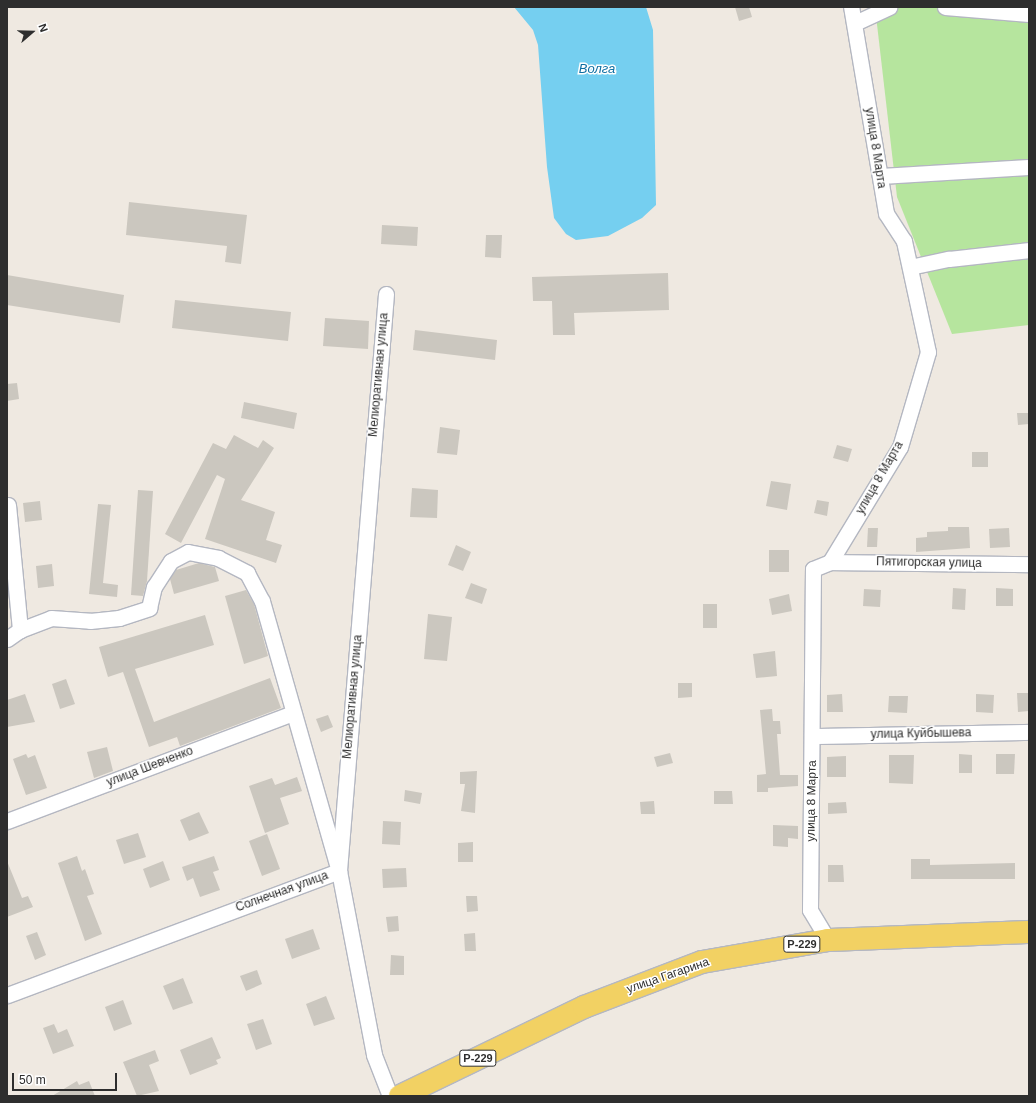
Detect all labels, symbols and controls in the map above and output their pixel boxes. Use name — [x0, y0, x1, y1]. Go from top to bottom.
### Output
north arrow — [12, 12, 52, 52]
text: N — [36, 22, 50, 34]
water label: Волга — [579, 61, 615, 77]
street label: улица 8 Марта — [862, 107, 888, 189]
street label: Мелиоративная улица — [366, 312, 392, 438]
street label: улица 8 Марта — [853, 439, 907, 517]
street label: Пятигорская улица — [876, 555, 982, 571]
street label: Мелиоративная улица — [340, 634, 366, 760]
street label: улица Куйбышева — [871, 726, 971, 742]
street label: улица Шевченко — [105, 744, 195, 790]
street label: улица 8 Марта — [804, 760, 820, 842]
street label: Солнечная улица — [234, 869, 330, 915]
road number: Р-229 — [783, 935, 821, 953]
street label: улица Гагарина — [625, 955, 711, 997]
road number: Р-229 — [459, 1049, 497, 1067]
scale bar — [14, 1065, 119, 1091]
text: 50 m — [19, 1073, 46, 1087]

